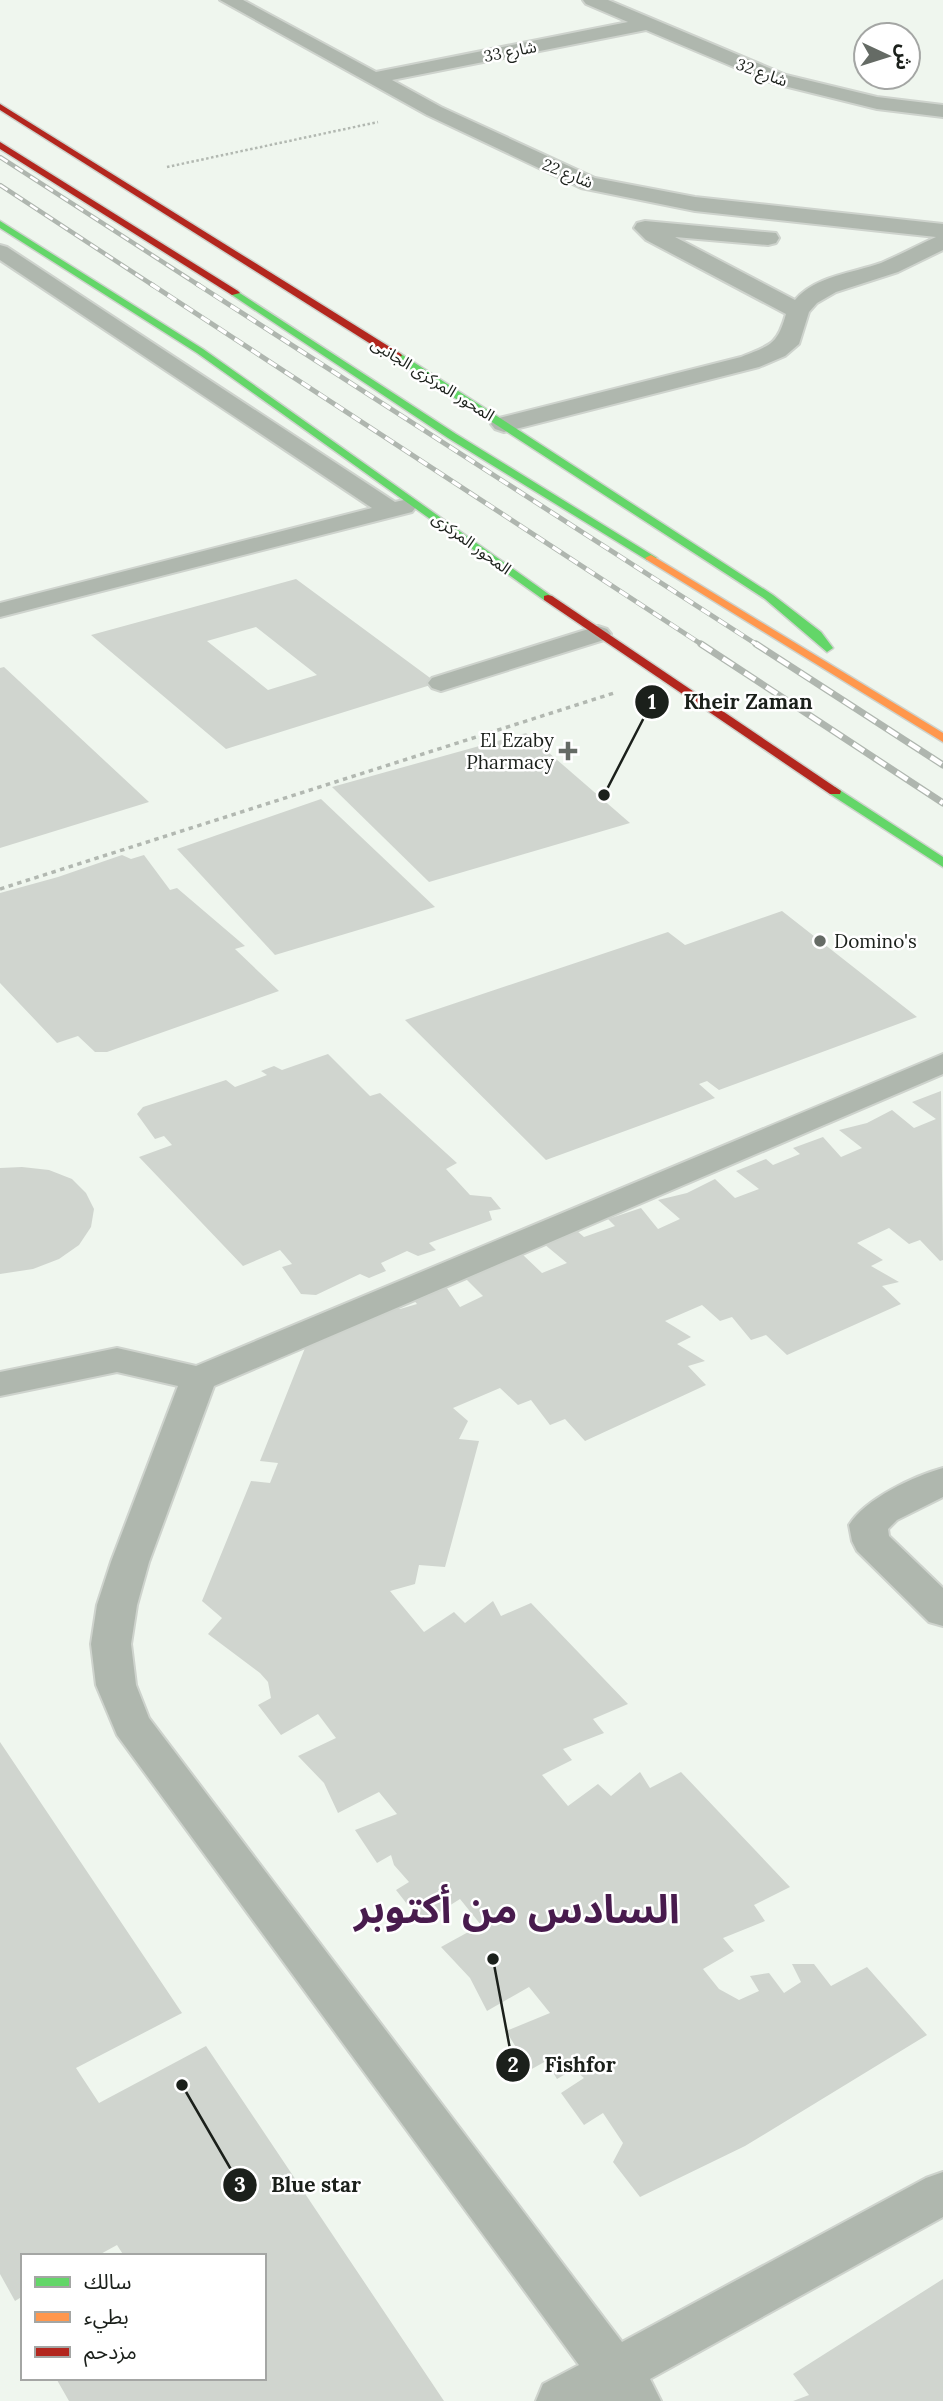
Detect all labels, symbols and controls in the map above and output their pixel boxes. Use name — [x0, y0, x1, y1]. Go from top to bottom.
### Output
north arrow — [852, 21, 922, 91]
street label: شارع 33 — [482, 36, 539, 69]
text: ش — [891, 43, 917, 71]
street label: شارع 32 — [733, 54, 790, 93]
street label: شارع 22 — [539, 154, 596, 195]
street label: المحور المركزى الجانبى — [368, 333, 498, 425]
street label: المحور المركزى — [428, 508, 516, 578]
callout: Kheir Zaman — [635, 681, 827, 723]
text: 1 — [648, 688, 656, 715]
text: Kheir Zaman — [683, 688, 813, 715]
place label: El Ezaby Pharmacy — [466, 728, 554, 774]
marker: El Ezaby Pharmacy — [560, 743, 576, 759]
place label: Domino's — [834, 929, 917, 953]
marker: Domino's — [812, 933, 828, 949]
district label: السادس من أكتوبر — [352, 1883, 680, 1934]
callout: Fishfor — [495, 2044, 630, 2086]
text: 2 — [507, 2051, 519, 2078]
text: Fishfor — [544, 2051, 616, 2078]
callout: Blue star — [222, 2164, 375, 2206]
text: 3 — [234, 2171, 246, 2198]
text: Blue star — [271, 2171, 361, 2198]
legend — [21, 2254, 266, 2380]
text: سالك — [84, 2268, 131, 2295]
text: بطيء — [84, 2303, 129, 2333]
text: مزدحم — [84, 2338, 137, 2367]

